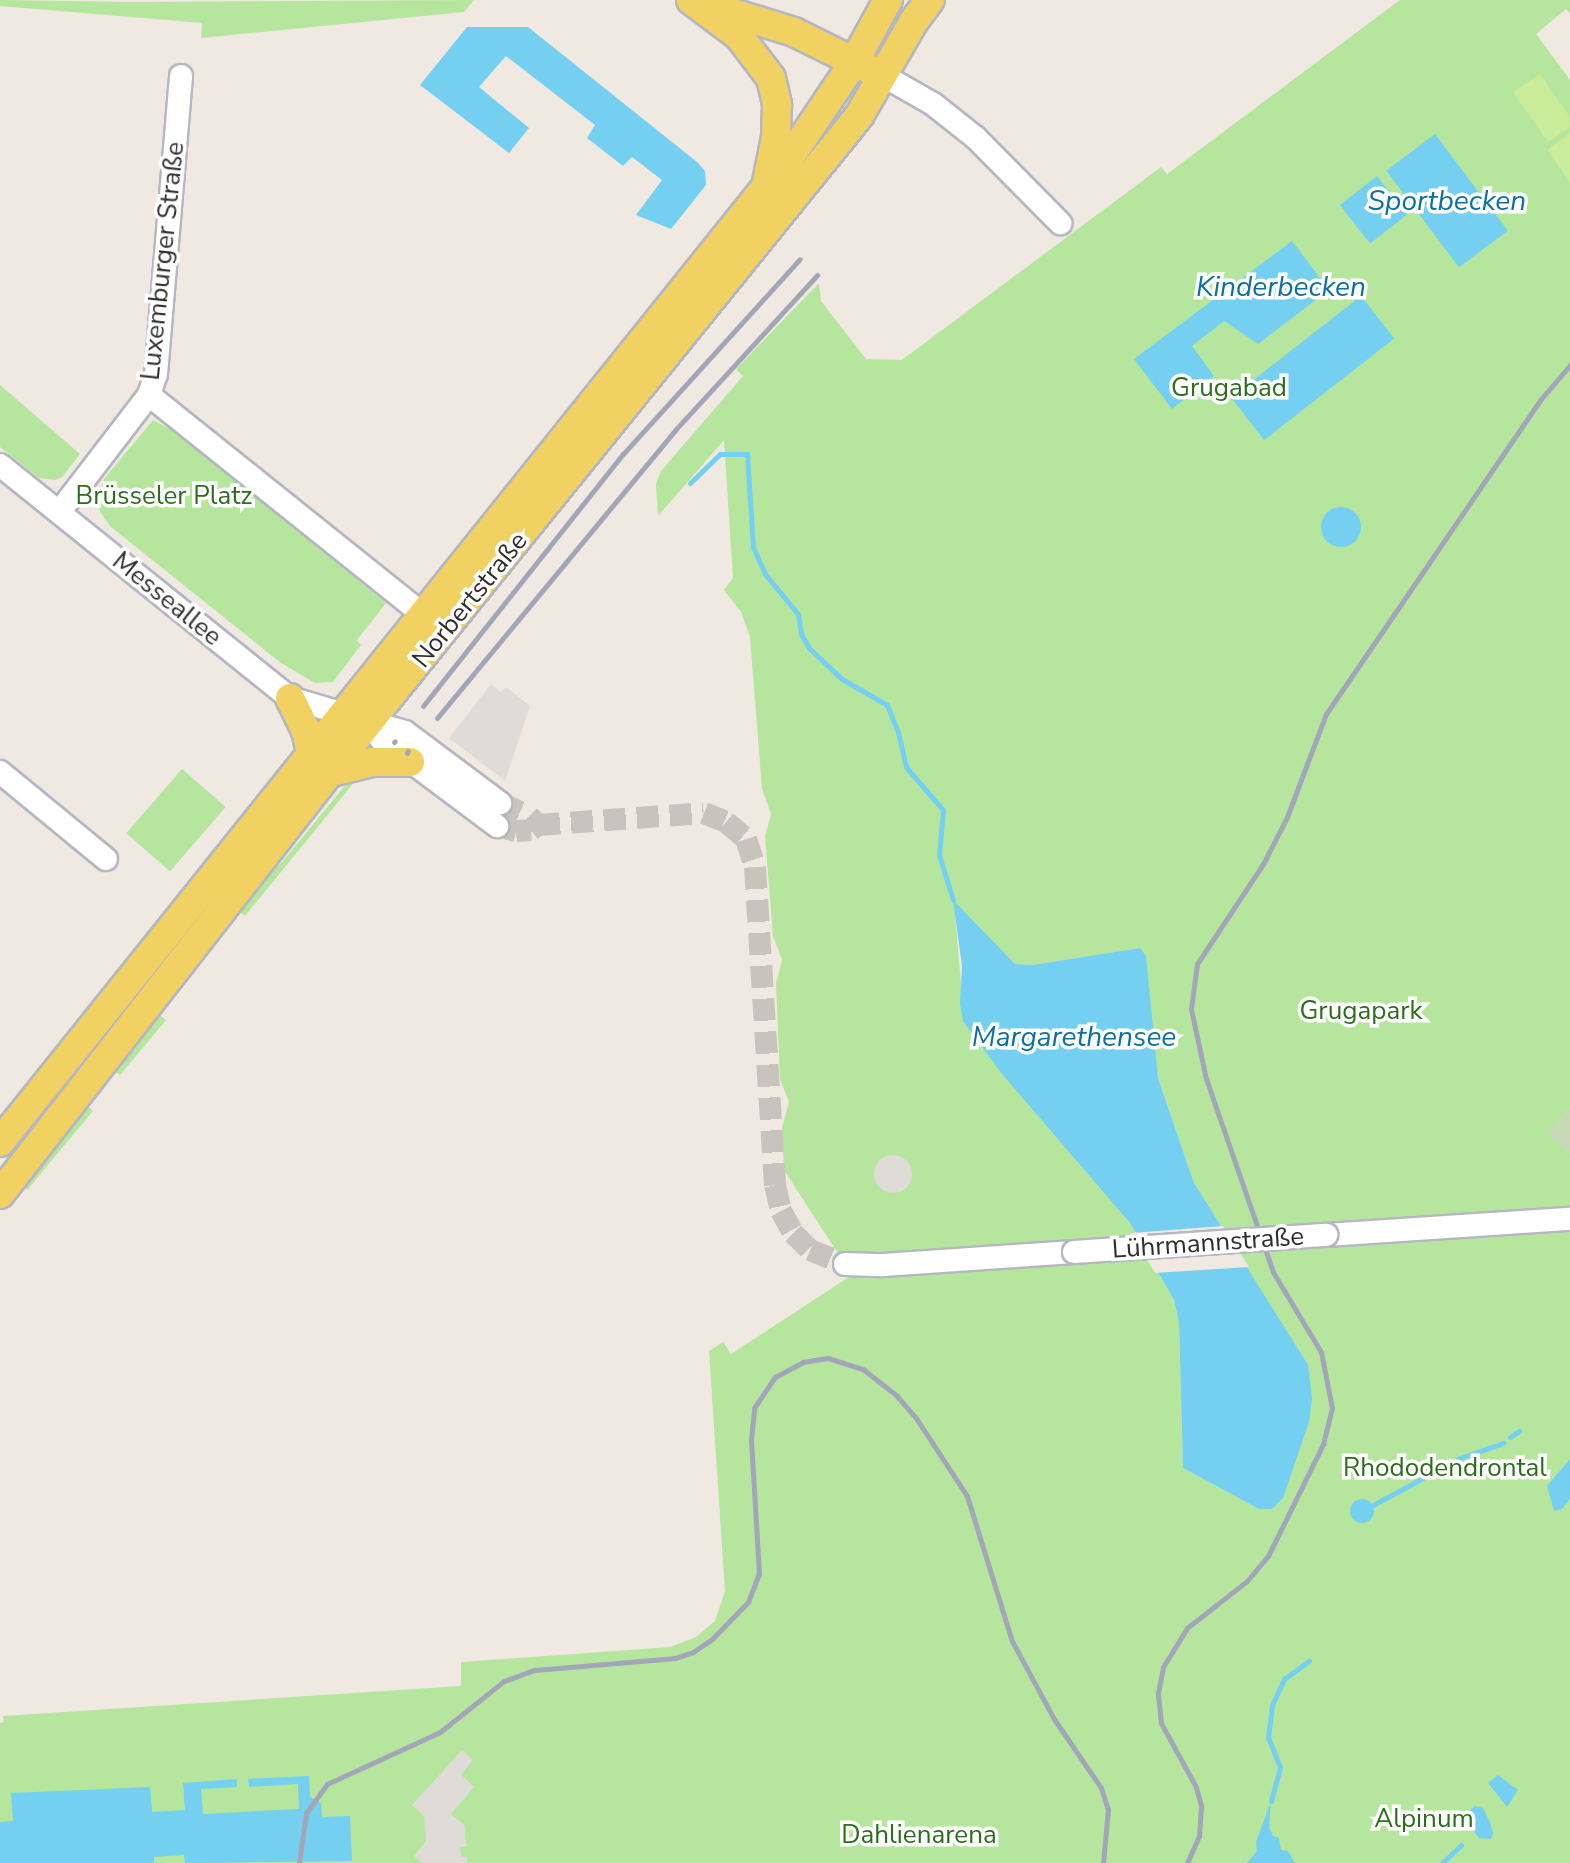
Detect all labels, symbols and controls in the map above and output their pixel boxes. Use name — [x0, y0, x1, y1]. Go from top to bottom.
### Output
street label: Luxemburger Straße — [135, 140, 191, 382]
water label: Sportbecken — [1368, 184, 1526, 218]
water label: Kinderbecken — [1196, 270, 1366, 304]
park label: Grugabad — [1171, 372, 1287, 404]
park label: Brüsseler Platz — [76, 480, 252, 512]
street label: Norbertstraße — [406, 526, 534, 674]
street label: Messeallee — [106, 545, 228, 653]
park label: Grugapark — [1299, 995, 1423, 1027]
water label: Margarethensee — [972, 1020, 1176, 1054]
street label: Lührmannstraße — [1111, 1221, 1305, 1265]
park label: Rhododendrontal — [1343, 1452, 1547, 1484]
park label: Alpinum — [1374, 1803, 1474, 1835]
park label: Dahlienarena — [841, 1819, 997, 1851]

